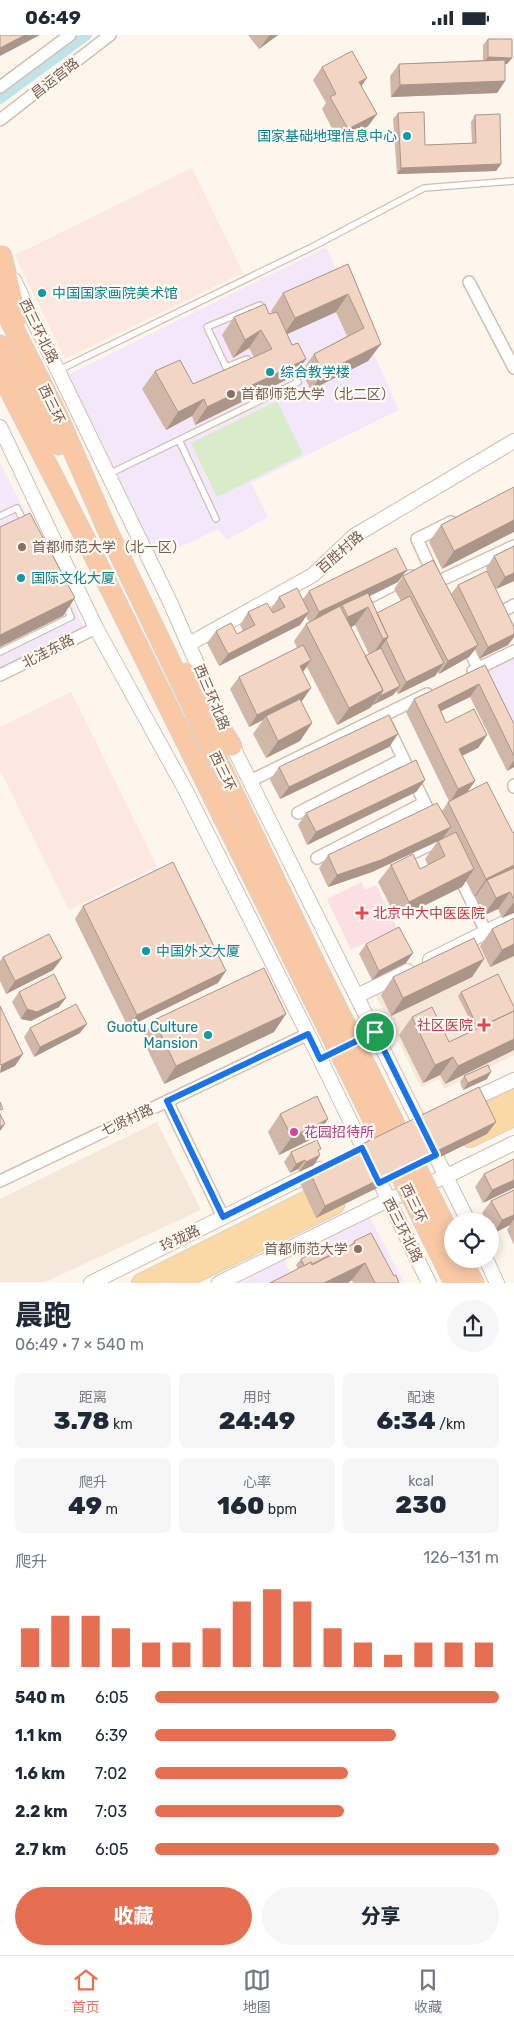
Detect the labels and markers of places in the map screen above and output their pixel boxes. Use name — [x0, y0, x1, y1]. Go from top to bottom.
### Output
place label: 国家基础地理信息中心 — [257, 128, 397, 145]
marker: 国家基础地理信息中心 — [401, 130, 413, 142]
place label: 中国国家画院美术馆 — [52, 285, 178, 302]
marker: 中国国家画院美术馆 — [36, 287, 48, 299]
place label: 综合教学楼 — [280, 364, 350, 381]
marker: 综合教学楼 — [264, 366, 276, 378]
place label: 首都师范大学（北二区） — [241, 386, 395, 403]
marker: 首都师范大学（北二区） — [225, 388, 237, 400]
place label: 首都师范大学（北一区） — [32, 539, 186, 556]
marker: 首都师范大学（北一区） — [16, 541, 28, 553]
place label: 国际文化大厦 — [31, 570, 115, 587]
marker: 国际文化大厦 — [15, 572, 27, 584]
place label: 北京中大中医医院 — [373, 905, 485, 922]
marker: 北京中大中医医院 — [355, 906, 369, 920]
place label: 中国外文大厦 — [156, 943, 240, 960]
marker: 中国外文大厦 — [140, 945, 152, 957]
pin — [354, 1011, 396, 1053]
place label: 社区医院 — [417, 1017, 473, 1034]
marker: 社区医院 — [477, 1018, 491, 1032]
place label: Guotu Culture Mansion — [107, 1019, 198, 1052]
marker: Guotu Culture Mansion — [202, 1029, 214, 1041]
place label: 花园招待所 — [304, 1124, 374, 1141]
marker: 花园招待所 — [288, 1126, 300, 1138]
place label: 首都师范大学 — [264, 1241, 348, 1258]
marker: 首都师范大学 — [352, 1243, 364, 1255]

